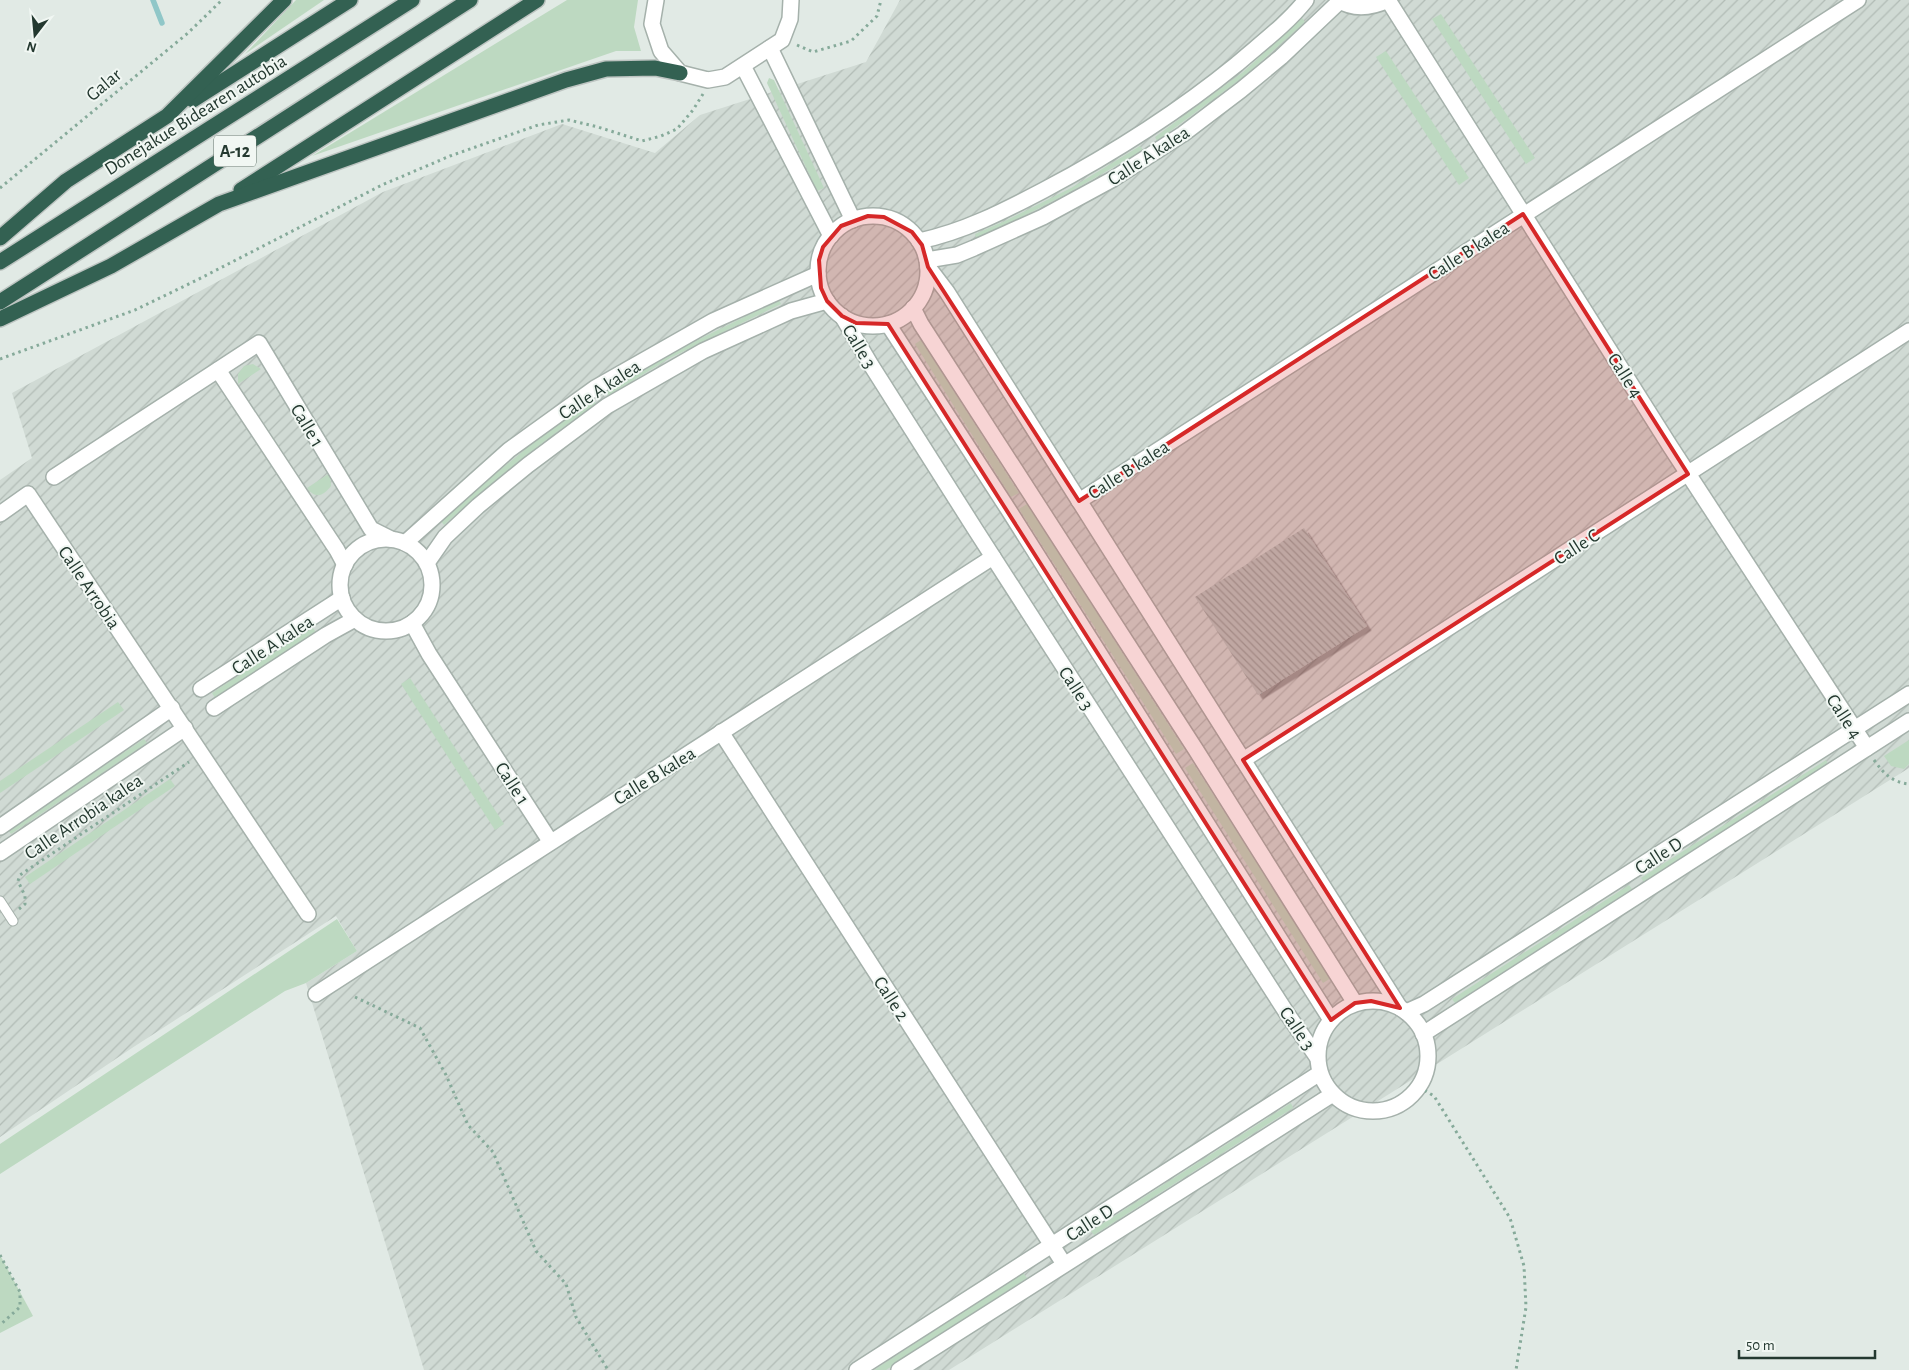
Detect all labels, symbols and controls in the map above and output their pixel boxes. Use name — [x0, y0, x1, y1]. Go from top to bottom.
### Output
north arrow — [10, 10, 60, 60]
text: N — [25, 38, 38, 55]
street label: Donejakue Bidearen autobia — [101, 51, 290, 179]
street label: Galar — [83, 65, 125, 105]
street label: Calle A kalea — [1104, 123, 1193, 190]
road number: A-12 — [214, 136, 256, 166]
street label: Calle B kalea — [1425, 218, 1513, 284]
street label: Calle 3 — [838, 321, 879, 372]
street label: Calle 4 — [1604, 350, 1646, 402]
street label: Calle A kalea — [555, 357, 644, 424]
street label: Calle 1 — [287, 401, 327, 451]
street label: Calle B kalea — [1085, 437, 1173, 503]
street label: Calle C — [1551, 526, 1603, 569]
street label: Calle Arrobia — [54, 543, 123, 633]
street label: Calle A kalea — [228, 612, 317, 679]
street label: Calle 3 — [1055, 664, 1097, 714]
street label: Calle 4 — [1822, 691, 1865, 743]
street label: Calle B kalea — [611, 744, 699, 809]
street label: Calle 1 — [491, 759, 532, 808]
street label: Calle Arrobia kalea — [21, 771, 146, 864]
street label: Calle D — [1632, 834, 1686, 878]
street label: Calle 2 — [870, 973, 912, 1025]
street label: Calle 3 — [1276, 1004, 1318, 1054]
street label: Calle D — [1063, 1201, 1117, 1245]
scale bar — [1739, 1328, 1875, 1360]
text: 50 m — [1746, 1338, 1775, 1353]

